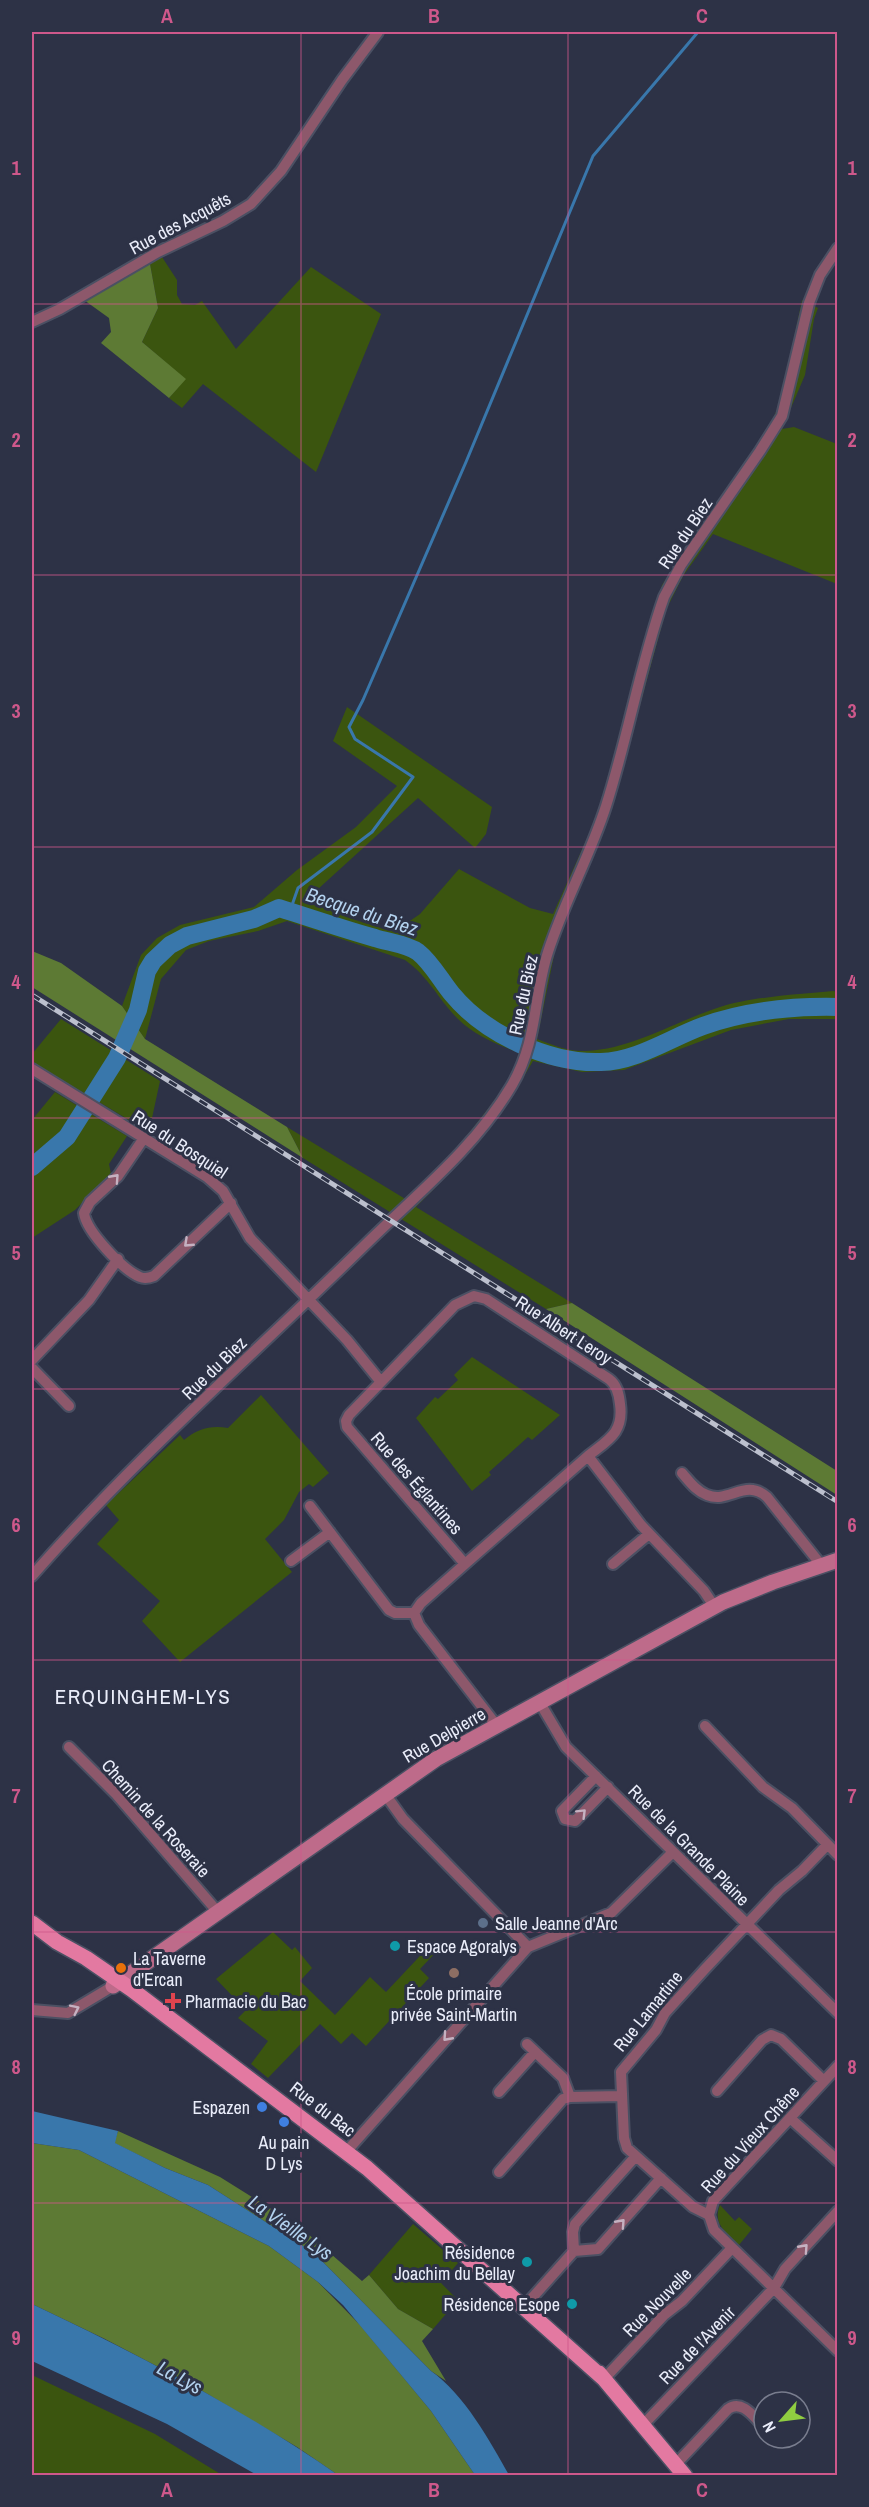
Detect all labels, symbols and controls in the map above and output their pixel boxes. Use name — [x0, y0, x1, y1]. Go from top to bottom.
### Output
text: A — [161, 2, 173, 29]
text: B — [428, 2, 440, 29]
text: C — [696, 2, 708, 29]
text: 1 — [11, 154, 21, 181]
text: 1 — [847, 154, 857, 181]
street label: Rue des Acquêts — [125, 186, 235, 260]
text: 2 — [11, 426, 21, 453]
text: 2 — [847, 426, 857, 453]
street label: Rue du Biez — [652, 492, 718, 574]
text: 3 — [11, 697, 21, 724]
text: 3 — [847, 697, 857, 724]
water label: Becque du Biez — [303, 880, 422, 942]
street label: Rue du Biez — [502, 953, 544, 1037]
text: 4 — [11, 968, 21, 995]
text: 4 — [847, 968, 857, 995]
street label: Rue du Bosquiel — [127, 1104, 233, 1184]
one-way arrow — [108, 1175, 119, 1185]
one-way arrow — [185, 1236, 195, 1247]
text: 5 — [11, 1239, 21, 1266]
text: 5 — [847, 1239, 857, 1266]
street label: Rue Albert Leroy — [511, 1290, 617, 1371]
street label: Rue du Biez — [176, 1331, 252, 1405]
street label: Rue des Églantines — [365, 1426, 469, 1540]
text: 6 — [11, 1511, 21, 1538]
text: 6 — [847, 1511, 857, 1538]
district label: ERQUINGHEM-LYS — [55, 1682, 231, 1711]
street label: Rue Delpierre — [398, 1701, 490, 1769]
street label: Chemin de la Roseraie — [96, 1753, 216, 1883]
street label: Rue de la Grande Plaine — [623, 1779, 755, 1911]
text: 7 — [11, 1782, 21, 1809]
text: 7 — [847, 1782, 857, 1809]
one-way arrow — [575, 1810, 586, 1821]
place label: Salle Jeanne d'Arc — [495, 1911, 618, 1936]
marker: Salle Jeanne d'Arc — [476, 1916, 490, 1930]
place label: Espace Agoralys — [407, 1934, 517, 1959]
marker: Espace Agoralys — [388, 1939, 402, 1953]
place label: La Taverne d'Ercan — [133, 1946, 206, 1992]
marker: La Taverne d'Ercan — [114, 1961, 128, 1975]
street label: Rue Lamartine — [608, 1965, 688, 2057]
marker: École primaire privée Saint-Martin — [447, 1966, 461, 1980]
place label: École primaire privée Saint-Martin — [391, 1981, 517, 2027]
place label: Pharmacie du Bac — [185, 1989, 306, 2014]
marker: Pharmacie du Bac — [166, 1994, 180, 2008]
one-way arrow — [69, 2005, 80, 2017]
one-way arrow — [443, 2030, 454, 2041]
text: 8 — [11, 2053, 21, 2080]
text: 8 — [847, 2053, 857, 2080]
street label: Rue du Bac — [285, 2075, 361, 2143]
street label: Rue du Vieux Chêne — [695, 2080, 805, 2198]
place label: Espazen — [193, 2095, 250, 2120]
marker: Espazen — [255, 2100, 269, 2114]
marker: Au pain D Lys — [277, 2115, 291, 2129]
place label: Au pain D Lys — [258, 2130, 309, 2176]
water label: La Vieille Lys — [243, 2188, 339, 2266]
one-way arrow — [614, 2219, 625, 2230]
place label: Résidence Joachim du Bellay — [394, 2240, 516, 2286]
one-way arrow — [797, 2244, 808, 2255]
marker: Résidence Joachim du Bellay — [520, 2255, 534, 2269]
street label: Rue Nouvelle — [617, 2262, 697, 2342]
place label: Résidence Esope — [443, 2292, 560, 2317]
marker: Résidence Esope — [565, 2297, 579, 2311]
street label: Rue de l'Avenir — [653, 2300, 741, 2390]
text: 9 — [11, 2324, 21, 2351]
text: 9 — [847, 2324, 857, 2351]
water label: La Lys — [153, 2354, 207, 2400]
north arrow — [752, 2390, 812, 2450]
text: N — [757, 2418, 781, 2436]
text: A — [161, 2476, 173, 2503]
text: B — [428, 2476, 440, 2503]
text: C — [696, 2476, 708, 2503]

